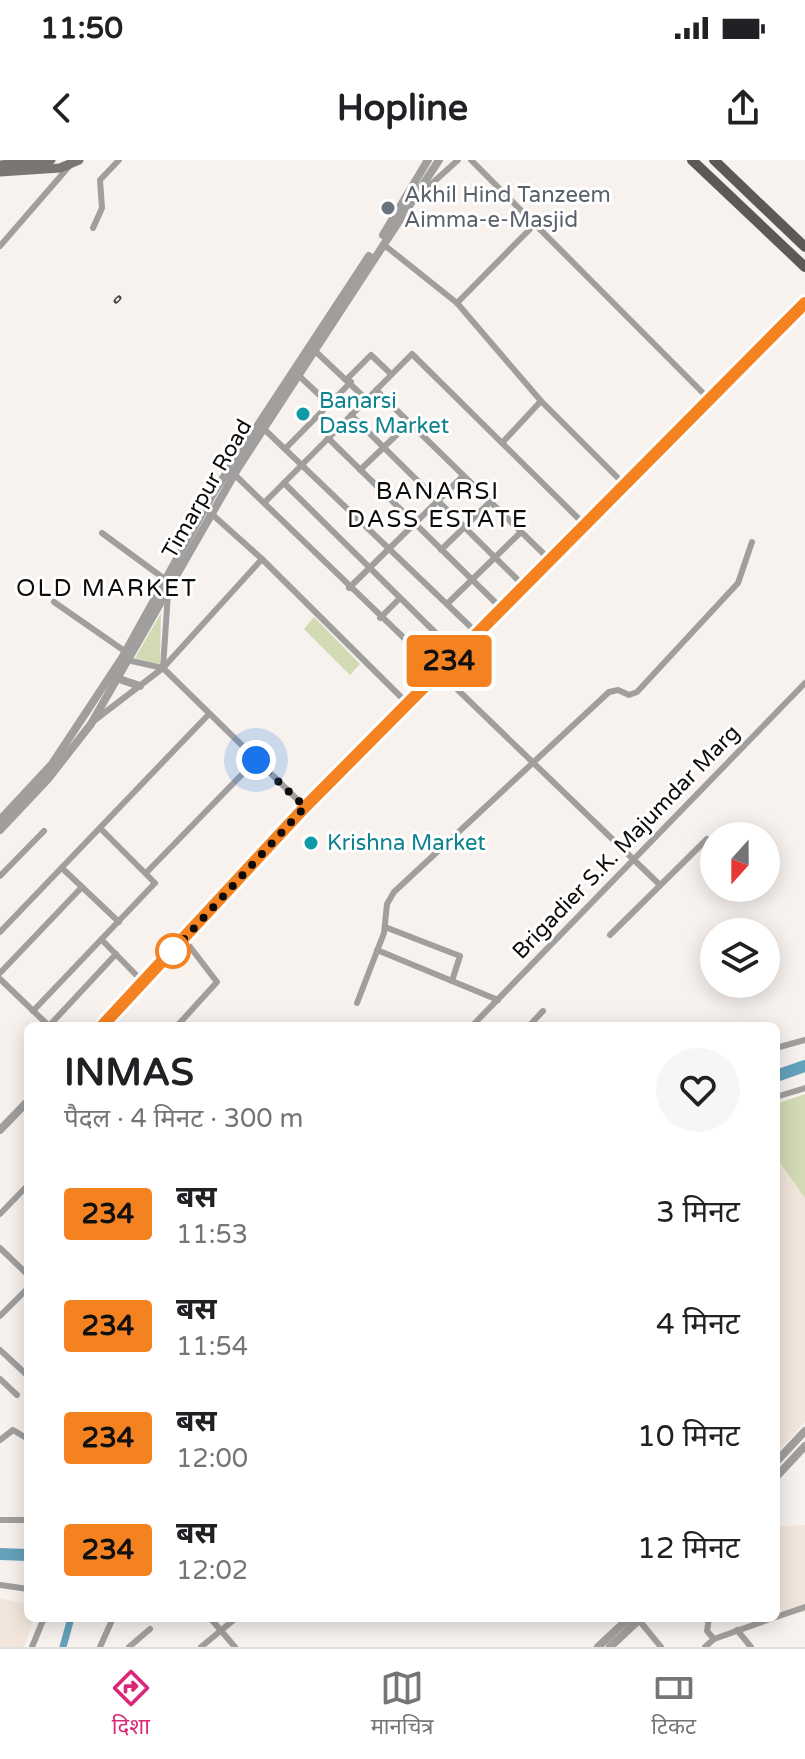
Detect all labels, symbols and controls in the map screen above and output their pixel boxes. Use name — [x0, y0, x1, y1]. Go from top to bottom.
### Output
text: 11:50 — [40, 10, 123, 47]
icon: back — [40, 86, 84, 130]
icon: share — [721, 86, 765, 130]
text: Hopline — [337, 87, 468, 130]
place label: Akhil Hind Tanzeem Aimma-e-Masjid — [404, 182, 611, 233]
marker: Akhil Hind Tanzeem Aimma-e-Masjid — [379, 199, 397, 217]
place label: Banarsi Dass Market — [319, 388, 449, 439]
marker: Banarsi Dass Market — [294, 405, 312, 423]
street label: Timarpur Road — [157, 415, 257, 563]
district label: BANARSI DASS ESTATE — [347, 477, 529, 534]
district label: OLD MARKET — [16, 574, 198, 603]
line badge: 234 — [403, 635, 495, 687]
text: 234 — [423, 644, 475, 678]
street label: Brigadier S.K. Majumdar Marg — [507, 720, 745, 964]
your location — [236, 740, 276, 780]
north arrow — [700, 822, 780, 902]
map controls — [700, 822, 780, 998]
place label: Krishna Market — [327, 830, 486, 856]
marker: Krishna Market — [302, 834, 320, 852]
button: layers — [700, 918, 780, 998]
unlabelled marker — [156, 934, 190, 968]
button: heart — [656, 1048, 740, 1132]
text: INMAS — [64, 1050, 194, 1096]
text: पैदल · 4 मिनट · 300 m — [64, 1103, 303, 1134]
text: बस — [176, 1179, 217, 1216]
text: 3 मिनट — [656, 1194, 740, 1231]
text: 234 — [82, 1197, 134, 1231]
text: 11:53 — [176, 1219, 248, 1250]
text: बस — [176, 1291, 217, 1328]
text: 4 मिनट — [656, 1306, 740, 1343]
text: 234 — [82, 1309, 134, 1343]
text: 11:54 — [176, 1331, 248, 1362]
text: बस — [176, 1403, 217, 1440]
text: 10 मिनट — [637, 1418, 740, 1455]
text: 234 — [82, 1421, 134, 1455]
text: 12:00 — [176, 1443, 248, 1474]
text: बस — [176, 1515, 217, 1552]
text: 12 मिनट — [637, 1530, 740, 1567]
text: 234 — [82, 1533, 134, 1567]
text: 12:02 — [176, 1555, 248, 1586]
tab: दिशा — [109, 1666, 153, 1743]
tab: मानचित्र — [371, 1666, 434, 1743]
tab: टिकट — [651, 1666, 696, 1743]

